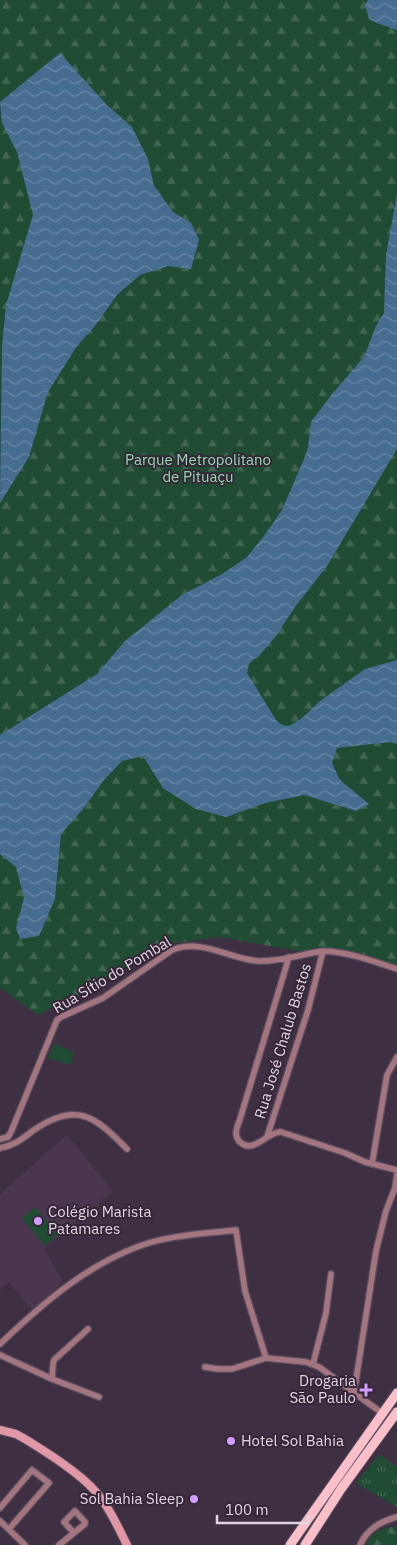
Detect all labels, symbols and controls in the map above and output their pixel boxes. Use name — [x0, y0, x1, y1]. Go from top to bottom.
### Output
park label: Parque Metropolitano de Pituaçu — [125, 450, 271, 486]
street label: Rua Sítio do Pombal — [49, 932, 174, 1017]
street label: Rua José Chalub Bastos — [250, 961, 315, 1121]
place label: Colégio Marista Patamares — [48, 1202, 152, 1238]
marker: Colégio Marista Patamares — [32, 1215, 44, 1227]
place label: Drogaria São Paulo — [289, 1371, 356, 1407]
marker: Drogaria São Paulo — [360, 1384, 372, 1396]
place label: Hotel Sol Bahia — [241, 1431, 344, 1450]
marker: Hotel Sol Bahia — [225, 1435, 237, 1447]
place label: Sol Bahia Sleep — [80, 1489, 184, 1508]
scale bar — [217, 1492, 308, 1524]
marker: Sol Bahia Sleep — [188, 1493, 200, 1505]
text: 100 m — [225, 1500, 269, 1519]

